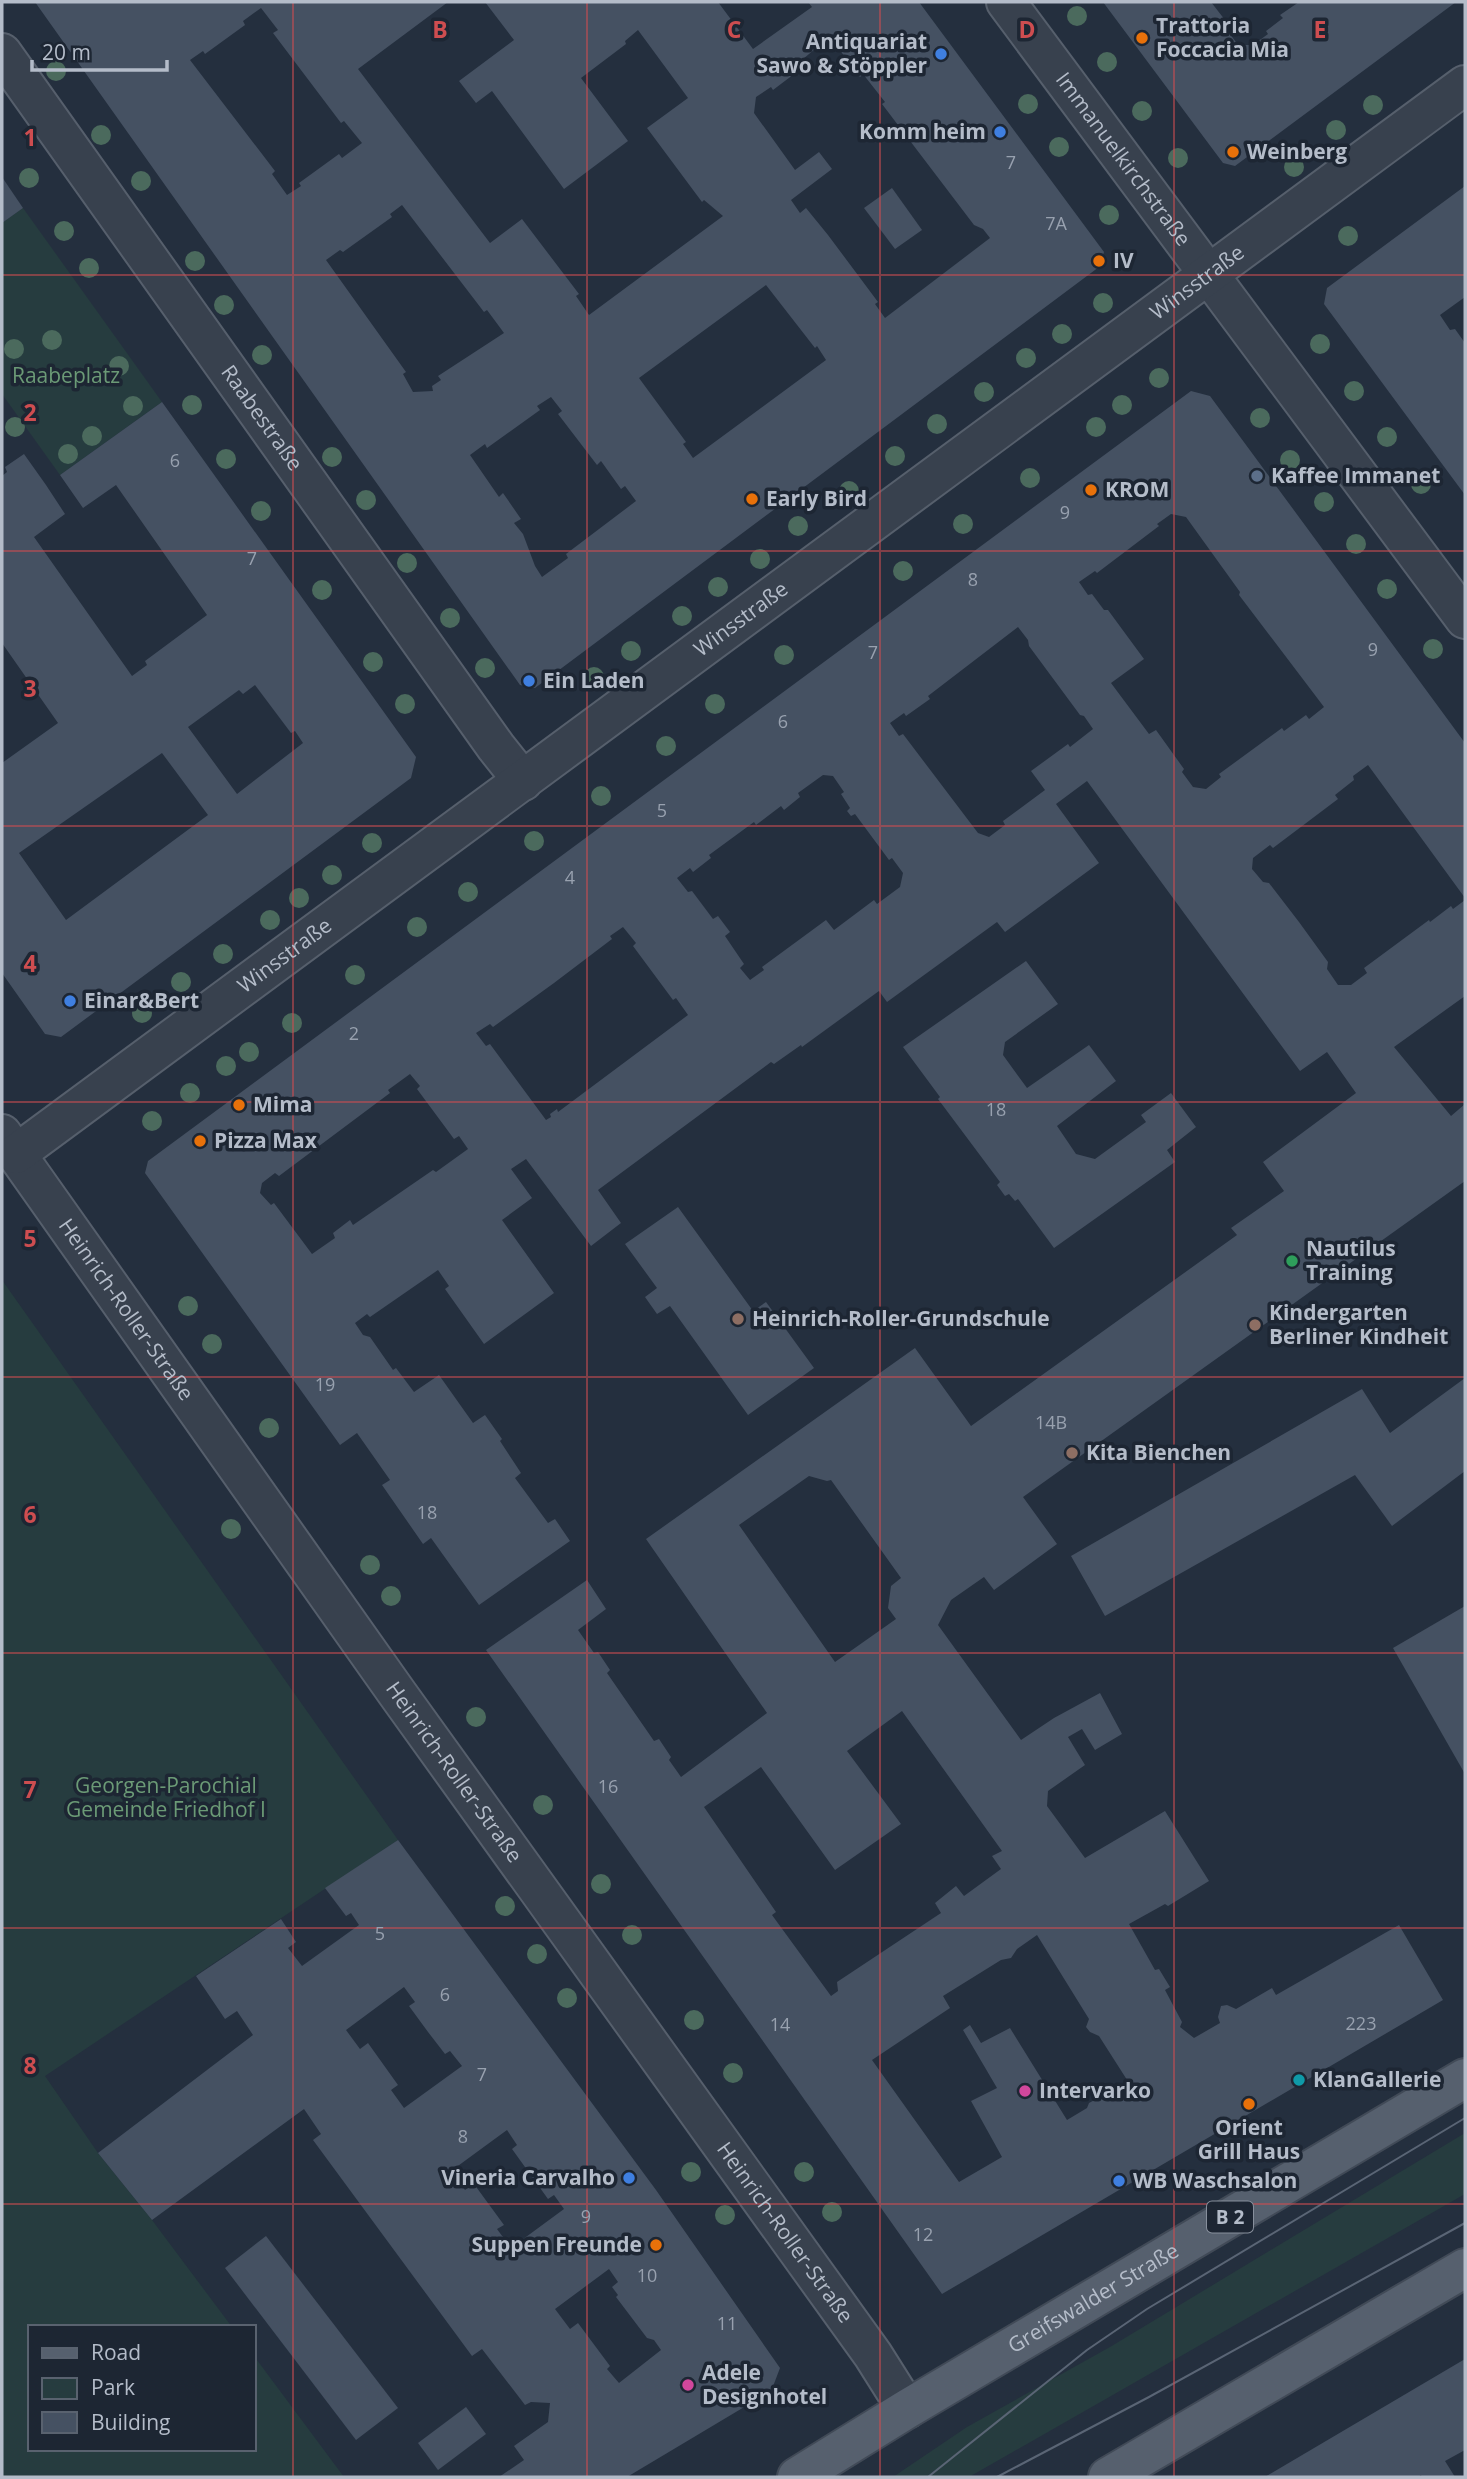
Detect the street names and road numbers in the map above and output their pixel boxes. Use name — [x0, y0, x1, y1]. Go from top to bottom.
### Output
street label: Immanuelkirchstraße — [1050, 66, 1198, 251]
street label: Winsstraße — [1144, 238, 1249, 326]
street label: Raabestraße — [215, 359, 310, 476]
street label: Winsstraße — [688, 574, 793, 662]
street label: Winsstraße — [232, 911, 337, 999]
street label: Heinrich-Roller-Straße — [53, 1212, 201, 1406]
street label: Heinrich-Roller-Straße — [380, 1676, 529, 1868]
street label: Heinrich-Roller-Straße — [711, 2136, 860, 2328]
road number: B 2 — [1207, 2202, 1253, 2232]
street label: Greifswalder Straße — [1002, 2236, 1184, 2359]

